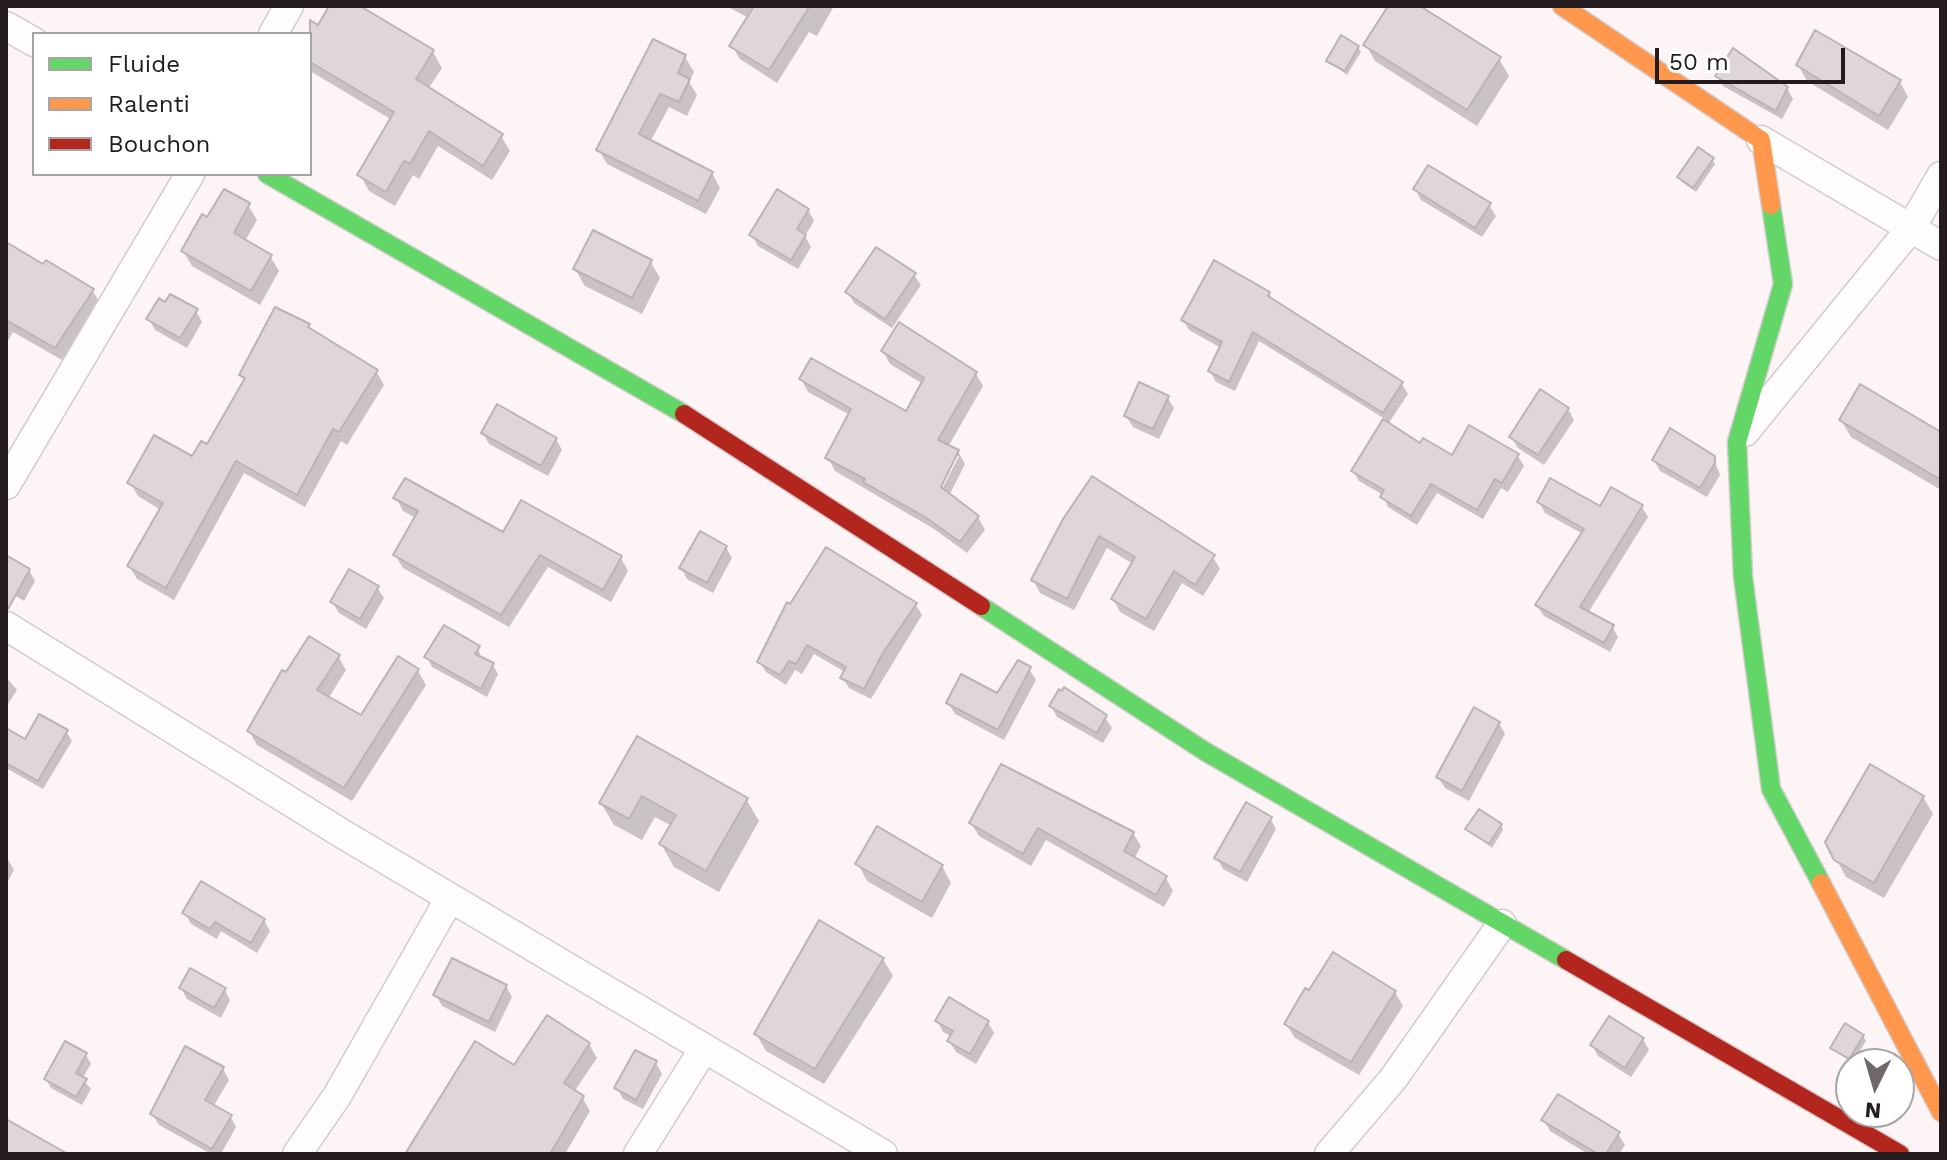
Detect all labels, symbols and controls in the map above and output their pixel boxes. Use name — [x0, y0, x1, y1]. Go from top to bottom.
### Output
legend — [32, 32, 312, 176]
scale bar — [1659, 32, 1849, 82]
text: 50 m — [1669, 48, 1729, 76]
text: Fluide — [108, 50, 180, 78]
text: Ralenti — [108, 90, 190, 118]
text: Bouchon — [108, 130, 210, 158]
north arrow — [1835, 1048, 1915, 1128]
text: N — [1864, 1097, 1882, 1124]

